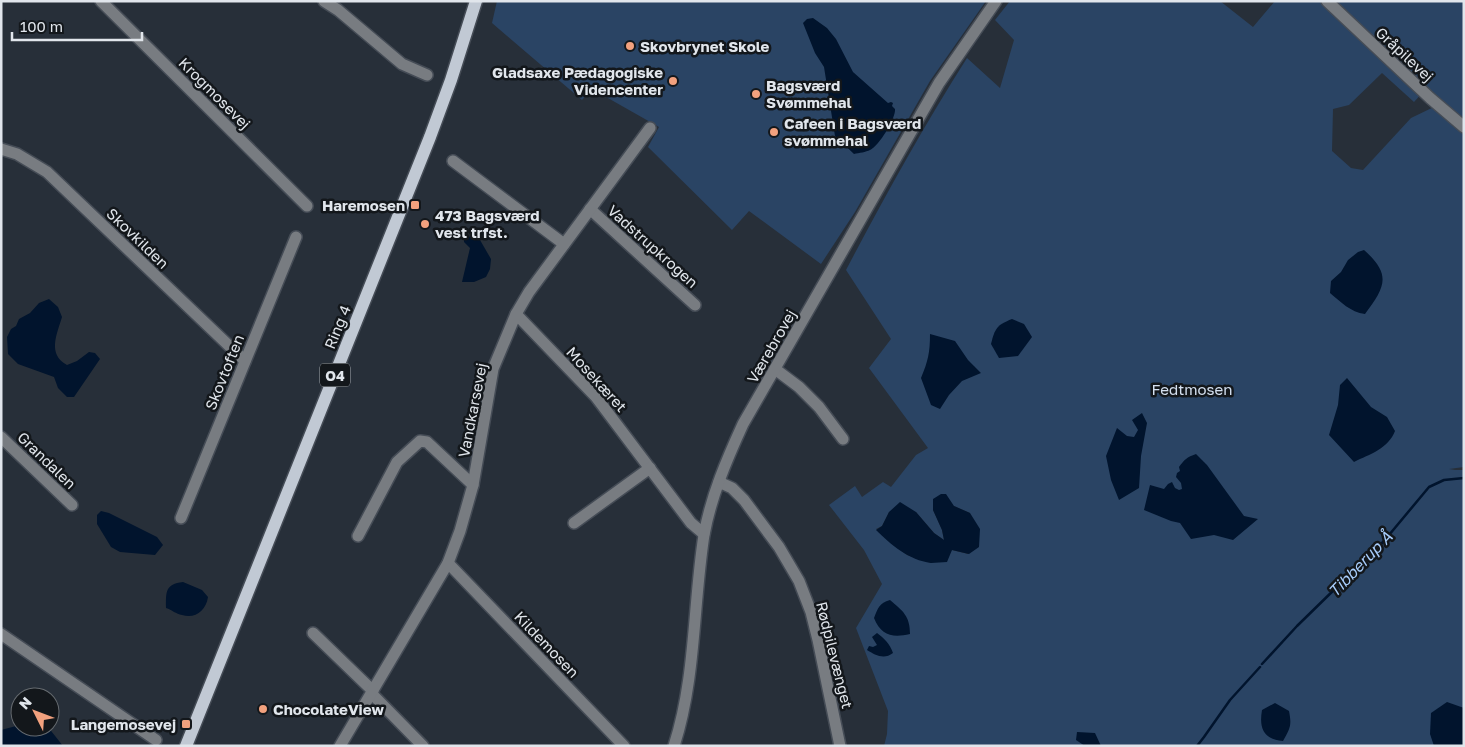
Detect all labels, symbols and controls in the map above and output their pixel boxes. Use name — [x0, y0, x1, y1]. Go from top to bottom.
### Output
scale bar — [12, 10, 142, 42]
text: 100 m — [20, 17, 63, 35]
street label: Gråpilevej — [1373, 23, 1437, 85]
place label: Skovbrynet Skole — [640, 37, 770, 55]
marker: Skovbrynet Skole — [624, 40, 636, 52]
street label: Krogmosevej — [175, 53, 255, 133]
place label: Gladsaxe Pædagogiske Videncenter — [492, 63, 663, 98]
marker: Gladsaxe Pædagogiske Videncenter — [667, 75, 679, 87]
place label: Bagsværd Svømmehal — [766, 76, 852, 111]
marker: Bagsværd Svømmehal — [750, 88, 762, 100]
place label: Cafeen i Bagsværd svømmehal — [784, 114, 921, 149]
marker: Cafeen i Bagsværd svømmehal — [768, 126, 780, 138]
place label: Haremosen — [322, 196, 405, 214]
marker: Haremosen — [409, 199, 421, 211]
street label: Vadstrupkrogen — [604, 201, 702, 291]
street label: Skovkilden — [103, 204, 173, 272]
place label: 473 Bagsværd vest trfst. — [435, 206, 540, 241]
marker: 473 Bagsværd vest trfst. — [419, 218, 431, 230]
street label: Ring 4 — [320, 302, 354, 352]
street label: Værebrovej — [743, 306, 799, 386]
street label: Skovtoften — [201, 332, 247, 412]
street label: Mosekæret — [563, 343, 631, 415]
street label: Vandkarsevej — [454, 361, 490, 459]
road number: O4 — [320, 364, 350, 386]
park label: Fedtmosen — [1152, 380, 1232, 398]
street label: Grandalen — [14, 428, 80, 492]
water label: Tibberup Å — [1324, 527, 1396, 601]
street label: Rødpilevænget — [813, 600, 857, 710]
street label: Kildemosen — [511, 607, 583, 681]
north arrow — [10, 687, 60, 737]
text: N — [15, 693, 35, 713]
place label: ChocolateView — [273, 700, 384, 718]
marker: ChocolateView — [257, 703, 269, 715]
place label: Langemosevej — [71, 715, 176, 733]
marker: Langemosevej — [180, 718, 192, 730]

